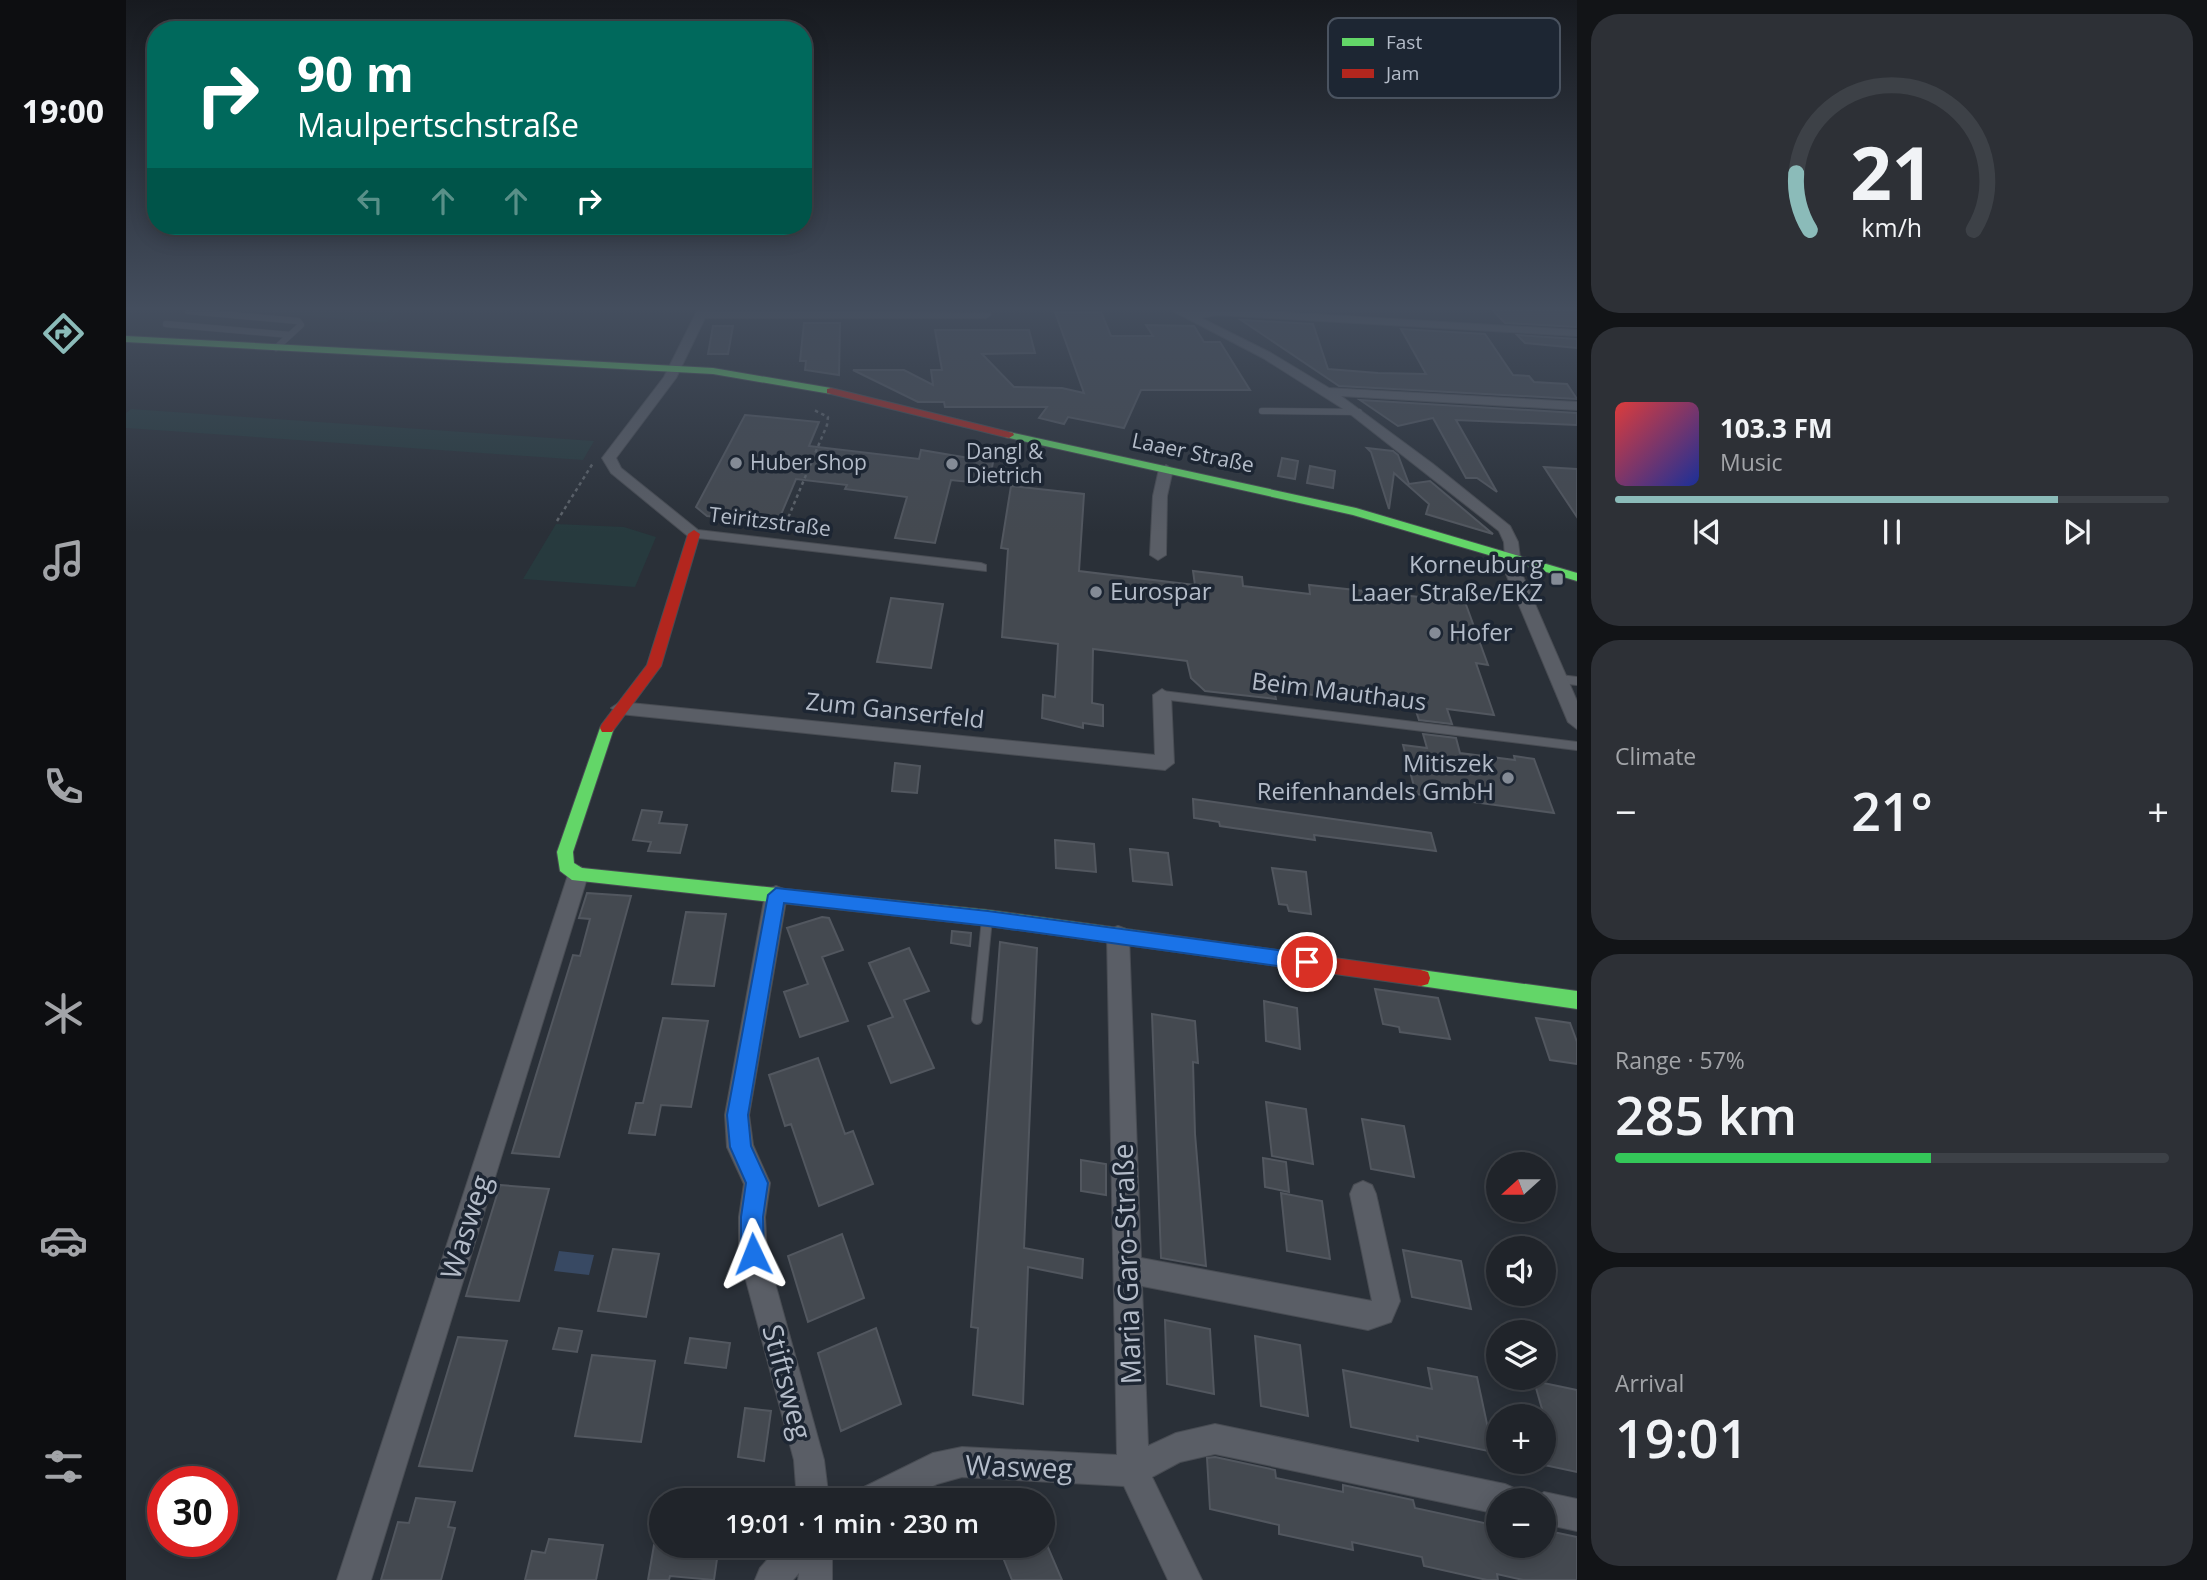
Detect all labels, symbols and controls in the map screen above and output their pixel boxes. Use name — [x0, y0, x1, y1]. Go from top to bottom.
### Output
legend — [1328, 18, 1560, 98]
text: Fast — [1386, 29, 1422, 55]
text: 90 m — [297, 40, 414, 106]
icon: right — [182, 49, 273, 140]
text: Jam — [1384, 60, 1419, 86]
text: 19:00 — [22, 89, 104, 132]
text: Maulpertschstraße — [297, 103, 579, 146]
text: 21 — [1850, 122, 1934, 221]
icon: left — [351, 182, 389, 220]
icon: ahead — [424, 182, 462, 220]
icon: ahead — [497, 182, 535, 220]
icon: right — [570, 182, 608, 220]
text: km/h — [1862, 209, 1922, 243]
icon: directions — [39, 309, 88, 358]
text: 103.3 FM — [1720, 410, 1832, 446]
street label: Laaer Straße — [1130, 425, 1257, 479]
place label: Dangl & Dietrich — [966, 437, 1044, 489]
text: Music — [1720, 446, 1783, 478]
place label: Huber Shop — [750, 448, 867, 476]
marker: Huber Shop — [728, 455, 744, 471]
marker: Dangl & Dietrich — [944, 456, 960, 472]
street label: Teiritzstraße — [708, 500, 833, 542]
icon: previous — [1688, 513, 1726, 551]
icon: pause — [1873, 513, 1911, 551]
icon: next — [2058, 513, 2096, 551]
icon: music — [39, 536, 88, 585]
place label: Korneuburg Laaer Straße/EKZ — [1350, 547, 1543, 608]
marker: Korneuburg Laaer Straße/EKZ — [1549, 571, 1565, 587]
place label: Eurospar — [1110, 574, 1212, 607]
marker: Eurospar — [1088, 584, 1104, 600]
place label: Hofer — [1449, 615, 1513, 648]
marker: Hofer — [1427, 625, 1443, 641]
street label: Beim Mauthaus — [1250, 663, 1428, 718]
street label: Zum Ganserfeld — [804, 684, 986, 735]
text: Climate — [1615, 740, 1696, 772]
place label: Mitiszek Reifenhandels GmbH — [1257, 746, 1494, 807]
icon: phone — [39, 762, 88, 811]
marker: Mitiszek Reifenhandels GmbH — [1500, 770, 1516, 786]
text: 21° — [1851, 775, 1933, 846]
text: − — [1615, 785, 1637, 837]
text: + — [2147, 785, 2169, 837]
pin — [1277, 932, 1337, 992]
icon: arrive — [1288, 943, 1326, 981]
icon: climate — [39, 989, 88, 1038]
text: Range · 57% — [1615, 1044, 1745, 1076]
text: 285 km — [1615, 1079, 1797, 1150]
street label: Maria Garo-Straße — [1103, 1143, 1149, 1385]
north arrow — [1486, 1152, 1556, 1222]
map controls — [1486, 1152, 1556, 1558]
street label: Wasweg — [430, 1170, 500, 1284]
icon: car — [39, 1216, 88, 1265]
position arrow — [716, 1217, 790, 1291]
button: sound — [1486, 1236, 1556, 1306]
street label: Stiftsweg — [754, 1320, 822, 1444]
button: layers — [1486, 1320, 1556, 1390]
text: Arrival — [1615, 1367, 1684, 1399]
text: 19:01 — [1615, 1402, 1748, 1473]
button: + — [1486, 1404, 1556, 1474]
icon: filters — [39, 1442, 88, 1491]
street label: Wasweg — [965, 1445, 1073, 1487]
speed limit sign: 30 — [147, 1466, 238, 1557]
button: − — [1486, 1488, 1556, 1558]
text: 19:01 · 1 min · 230 m — [725, 1505, 979, 1541]

